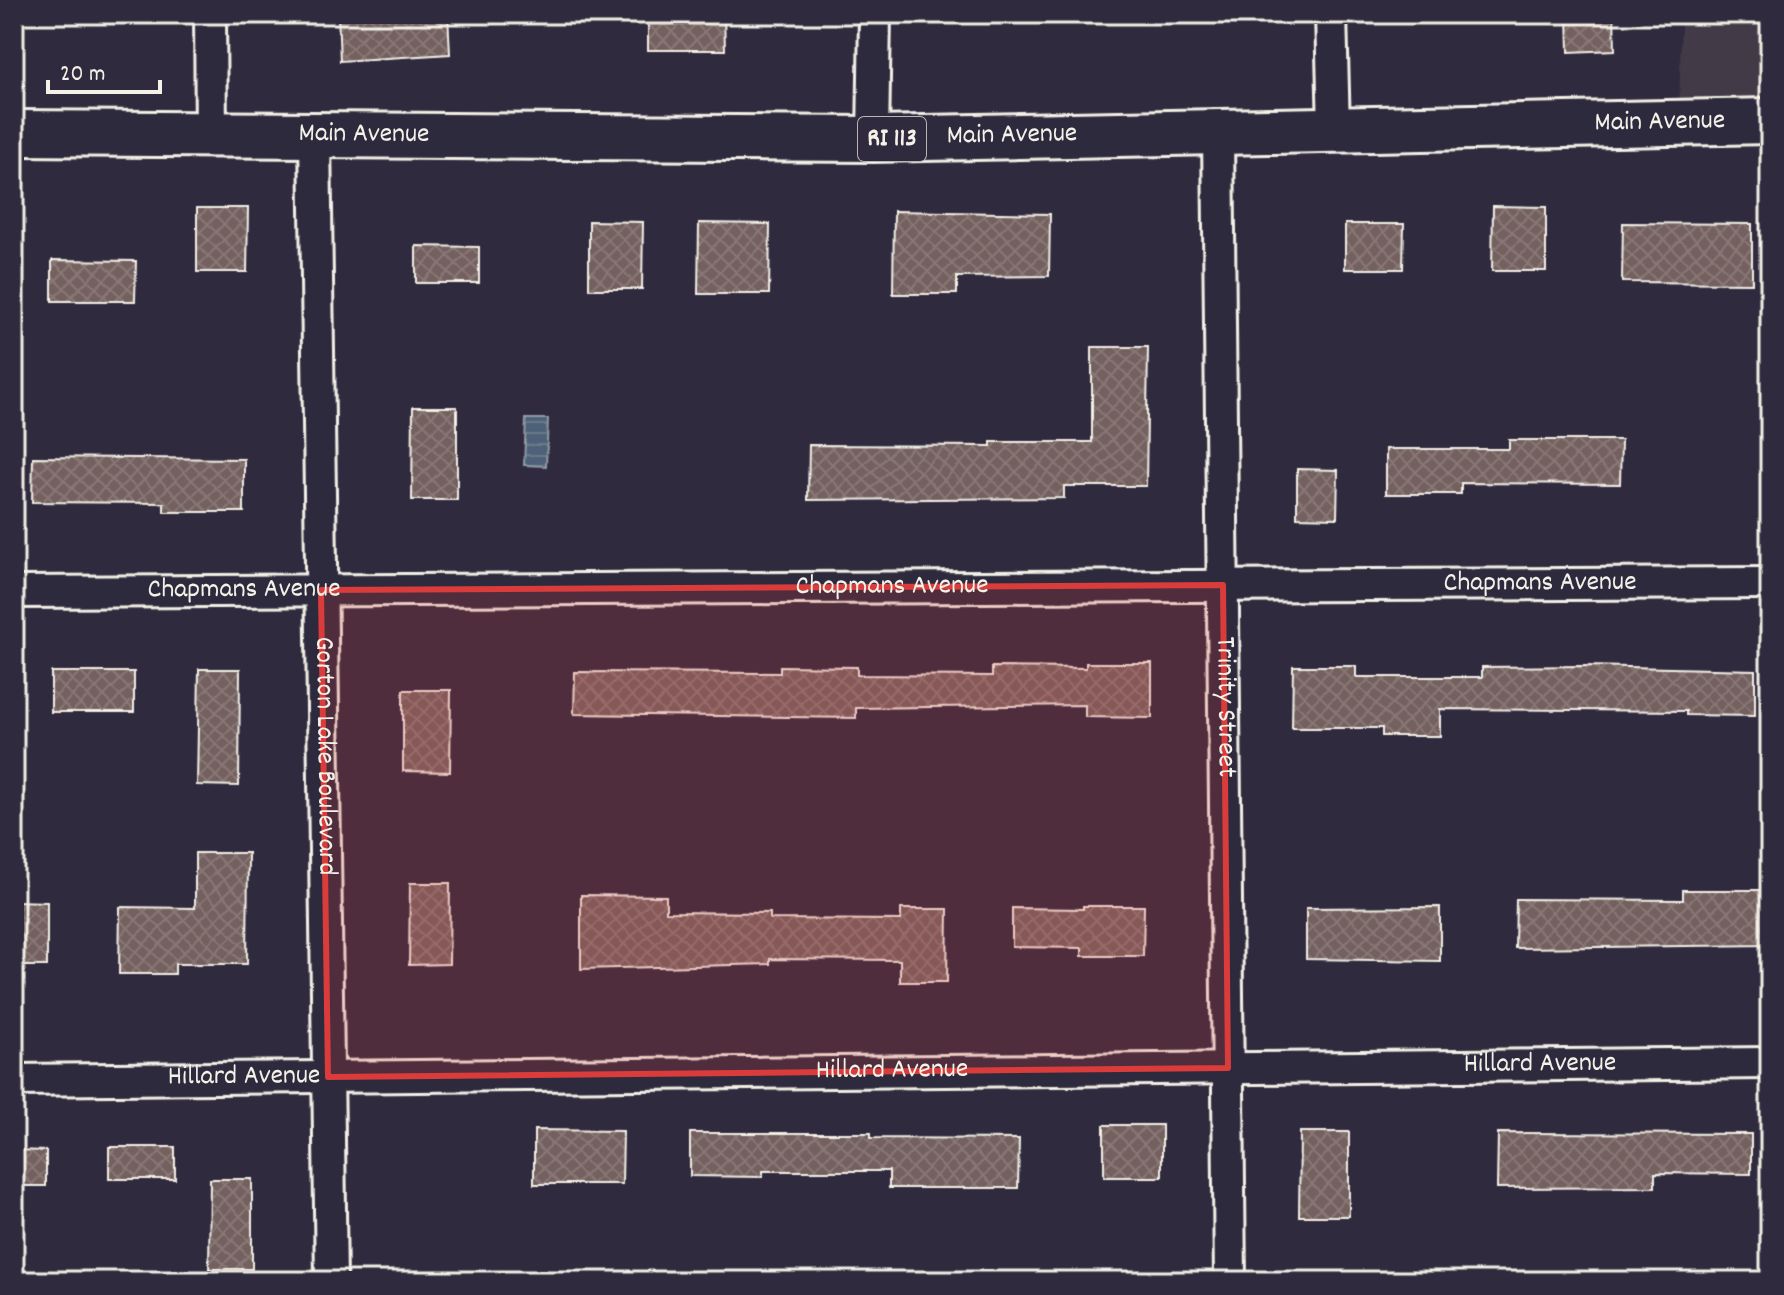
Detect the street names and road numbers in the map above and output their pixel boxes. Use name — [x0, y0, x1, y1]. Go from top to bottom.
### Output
street label: Main Avenue — [1594, 102, 1726, 145]
street label: Main Avenue — [299, 115, 429, 156]
street label: Main Avenue — [946, 115, 1078, 158]
road number: RI 113 — [858, 117, 926, 161]
street label: Chapmans Avenue — [1443, 564, 1637, 605]
street label: Chapmans Avenue — [795, 567, 989, 608]
street label: Chapmans Avenue — [147, 570, 341, 611]
street label: Gorton Lake Boulevard — [302, 636, 345, 876]
street label: Trinity Street — [1203, 636, 1245, 778]
street label: Hillard Avenue — [1463, 1044, 1616, 1086]
street label: Hillard Avenue — [815, 1051, 968, 1092]
street label: Hillard Avenue — [168, 1057, 320, 1099]

